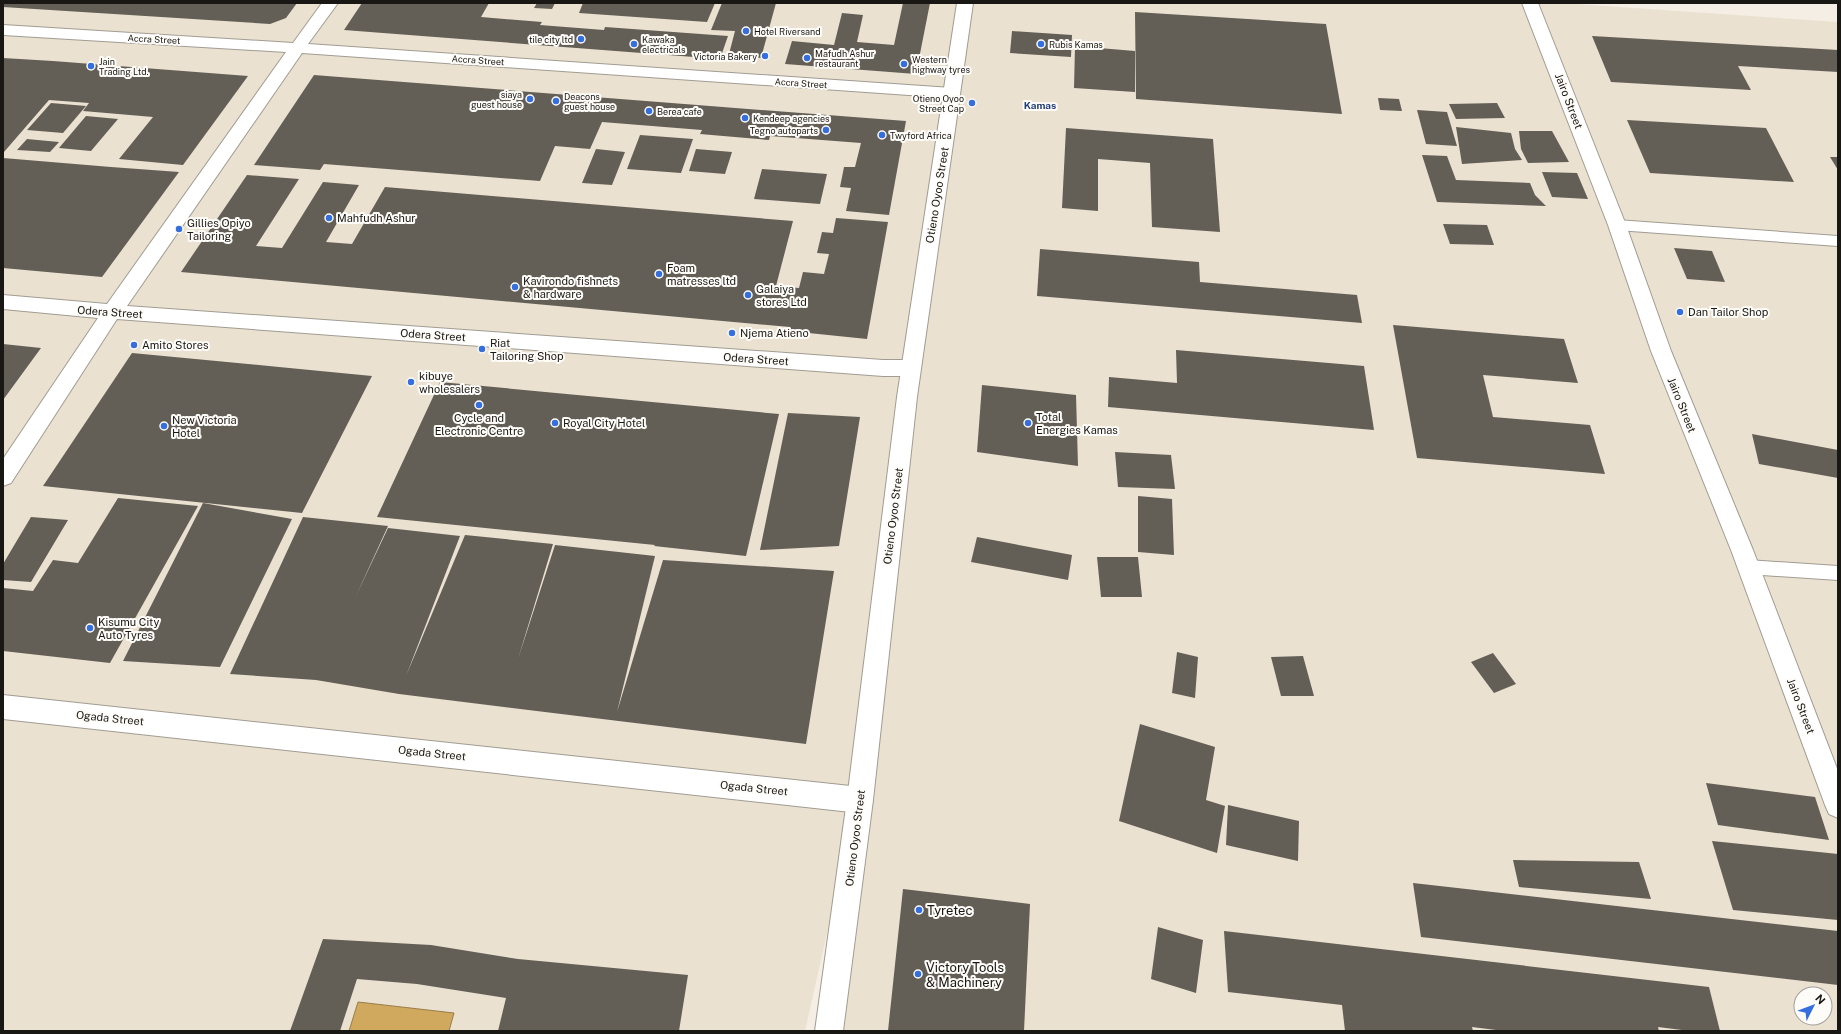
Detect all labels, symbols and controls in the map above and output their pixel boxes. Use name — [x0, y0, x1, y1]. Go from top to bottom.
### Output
marker: Hotel Riversand — [741, 26, 751, 36]
place label: Hotel Riversand — [754, 26, 821, 37]
street label: Accra Street — [127, 32, 181, 46]
place label: tile city ltd — [529, 34, 573, 45]
marker: tile city ltd — [576, 34, 586, 44]
place label: Kawaka electricals — [642, 34, 686, 55]
marker: Kawaka electricals — [629, 39, 639, 49]
marker: Rubis Kamas — [1036, 39, 1046, 49]
place label: Rubis Kamas — [1049, 39, 1103, 50]
place label: Mafudh Ashur restaurant — [815, 48, 875, 69]
place label: Victoria Bakery — [693, 51, 757, 62]
marker: Victoria Bakery — [760, 51, 770, 61]
street label: Accra Street — [451, 53, 505, 67]
marker: Mafudh Ashur restaurant — [802, 53, 812, 63]
place label: Western highway tyres — [912, 54, 971, 75]
place label: Jain Trading Ltd. — [99, 56, 149, 77]
marker: Western highway tyres — [899, 59, 909, 69]
marker: Jain Trading Ltd. — [86, 61, 96, 71]
street label: Jairo Street — [1553, 72, 1585, 130]
street label: Accra Street — [774, 76, 828, 90]
place label: siaya guest house — [471, 89, 522, 110]
place label: Deacons guest house — [564, 91, 615, 112]
place label: Otieno Oyoo Street Cap — [913, 93, 964, 114]
marker: siaya guest house — [525, 94, 535, 104]
marker: Deacons guest house — [551, 96, 561, 106]
marker: Otieno Oyoo Street Cap — [967, 98, 977, 108]
district label: Kamas — [1024, 99, 1056, 111]
marker: Berea cafe — [644, 106, 654, 116]
place label: Berea cafe — [657, 106, 702, 117]
marker: Kendeep agencies — [740, 113, 750, 123]
place label: Kendeep agencies — [753, 113, 830, 124]
place label: Tegno autoparts — [750, 125, 818, 136]
marker: Tegno autoparts — [821, 125, 831, 135]
marker: Twyford Africa — [877, 130, 887, 140]
place label: Twyford Africa — [890, 130, 952, 141]
street label: Otieno Oyoo Street — [923, 146, 951, 244]
place label: Mahfudh Ashur — [337, 212, 416, 224]
marker: Mahfudh Ashur — [324, 213, 334, 223]
place label: Gillies Opiyo Tailoring — [187, 217, 251, 242]
marker: Gillies Opiyo Tailoring — [174, 224, 184, 234]
place label: Foam matresses ltd — [667, 262, 736, 287]
marker: Foam matresses ltd — [654, 269, 664, 279]
place label: Kavirondo fishnets & hardware — [523, 275, 618, 300]
marker: Kavirondo fishnets & hardware — [510, 282, 520, 292]
place label: Galaiya stores Ltd — [756, 283, 807, 308]
marker: Galaiya stores Ltd — [743, 290, 753, 300]
street label: Odera Street — [77, 304, 143, 320]
place label: Dan Tailor Shop — [1688, 306, 1769, 318]
marker: Dan Tailor Shop — [1675, 307, 1685, 317]
street label: Odera Street — [400, 327, 466, 343]
place label: Njema Atieno — [740, 327, 809, 339]
marker: Njema Atieno — [727, 328, 737, 338]
place label: Riat Tailoring Shop — [490, 337, 564, 362]
place label: Amito Stores — [142, 339, 209, 351]
marker: Amito Stores — [129, 340, 139, 350]
marker: Riat Tailoring Shop — [477, 344, 487, 354]
street label: Odera Street — [723, 351, 789, 367]
place label: kibuye wholesalers — [419, 370, 481, 395]
street label: Jairo Street — [1666, 376, 1698, 434]
marker: kibuye wholesalers — [406, 377, 416, 387]
marker: Cycle and Electronic Centre — [474, 400, 484, 410]
place label: Total Energies Kamas — [1036, 411, 1118, 436]
place label: Cycle and Electronic Centre — [435, 412, 523, 437]
place label: New Victoria Hotel — [172, 414, 237, 439]
place label: Royal City Hotel — [563, 417, 645, 429]
marker: Royal City Hotel — [550, 418, 560, 428]
marker: Total Energies Kamas — [1023, 418, 1033, 428]
marker: New Victoria Hotel — [159, 421, 169, 431]
street label: Otieno Oyoo Street — [881, 467, 905, 565]
place label: Kisumu City Auto Tyres — [98, 616, 159, 641]
marker: Kisumu City Auto Tyres — [85, 623, 95, 633]
street label: Jairo Street — [1785, 677, 1817, 735]
street label: Ogada Street — [75, 708, 145, 728]
street label: Ogada Street — [397, 743, 467, 763]
street label: Ogada Street — [719, 778, 789, 798]
street label: Otieno Oyoo Street — [843, 789, 867, 887]
place label: Tyretec — [927, 903, 972, 918]
marker: Tyretec — [914, 905, 924, 915]
place label: Victory Tools & Machinery — [926, 960, 1004, 990]
marker: Victory Tools & Machinery — [913, 969, 923, 979]
north arrow — [1793, 986, 1833, 1026]
text: N — [1813, 992, 1828, 1007]

